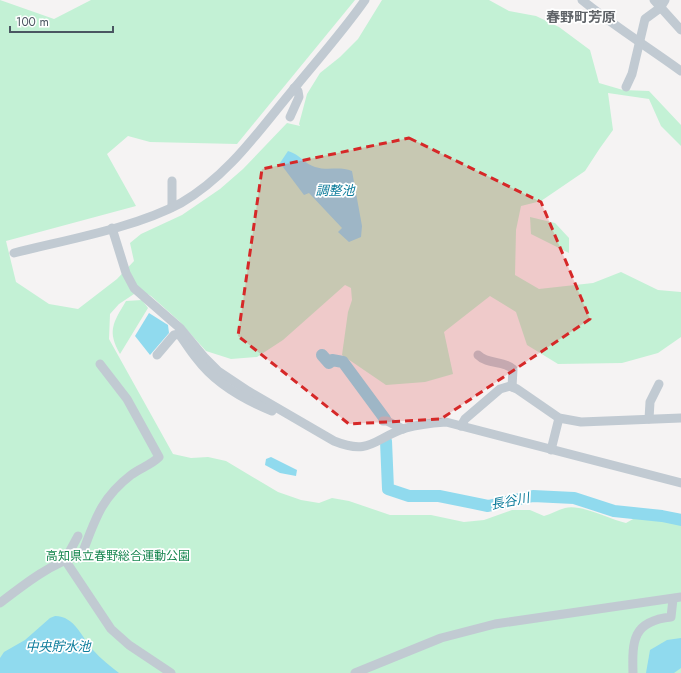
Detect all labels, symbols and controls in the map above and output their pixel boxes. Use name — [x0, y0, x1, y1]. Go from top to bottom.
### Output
district label: 春野町芳原 — [546, 7, 616, 27]
scale bar — [10, 8, 113, 34]
text: 100 m — [16, 13, 49, 31]
water label: 調整池 — [315, 181, 356, 200]
water label: 長谷川 — [489, 488, 533, 514]
park label: 高知県立春野総合運動公園 — [46, 547, 190, 565]
water label: 中央貯水池 — [25, 637, 92, 656]

